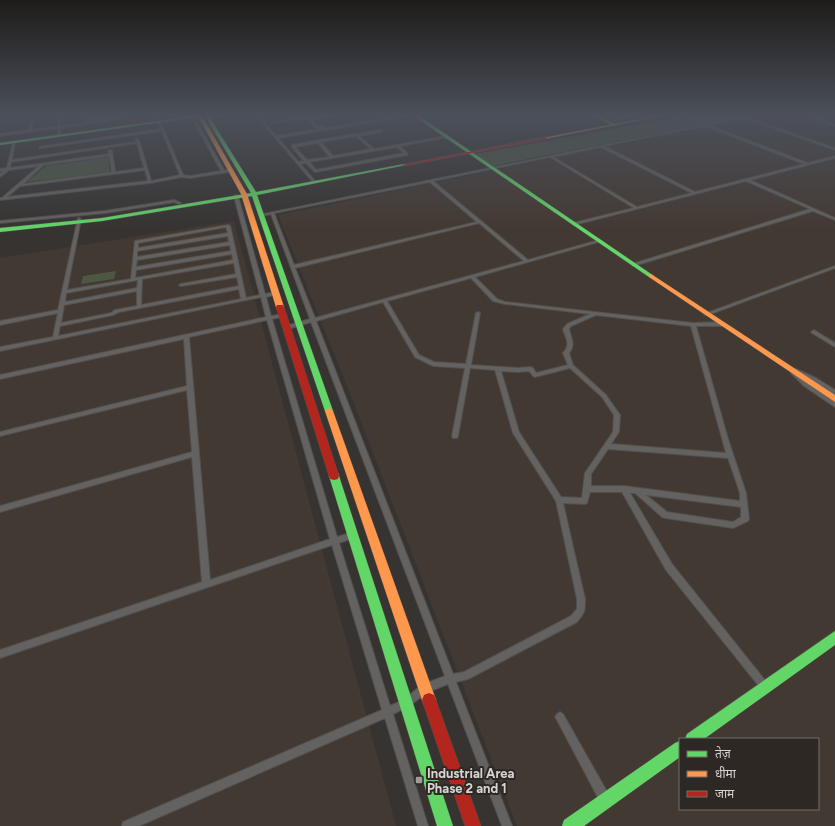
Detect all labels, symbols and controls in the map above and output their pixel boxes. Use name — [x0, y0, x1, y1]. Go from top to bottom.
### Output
legend — [679, 738, 819, 810]
text: तेज़ — [715, 746, 732, 761]
place label: Industrial Area Phase 2 and 1 — [427, 766, 515, 796]
text: धीमा — [715, 766, 737, 781]
marker: Industrial Area Phase 2 and 1 — [414, 775, 424, 785]
text: जाम — [715, 787, 735, 801]

